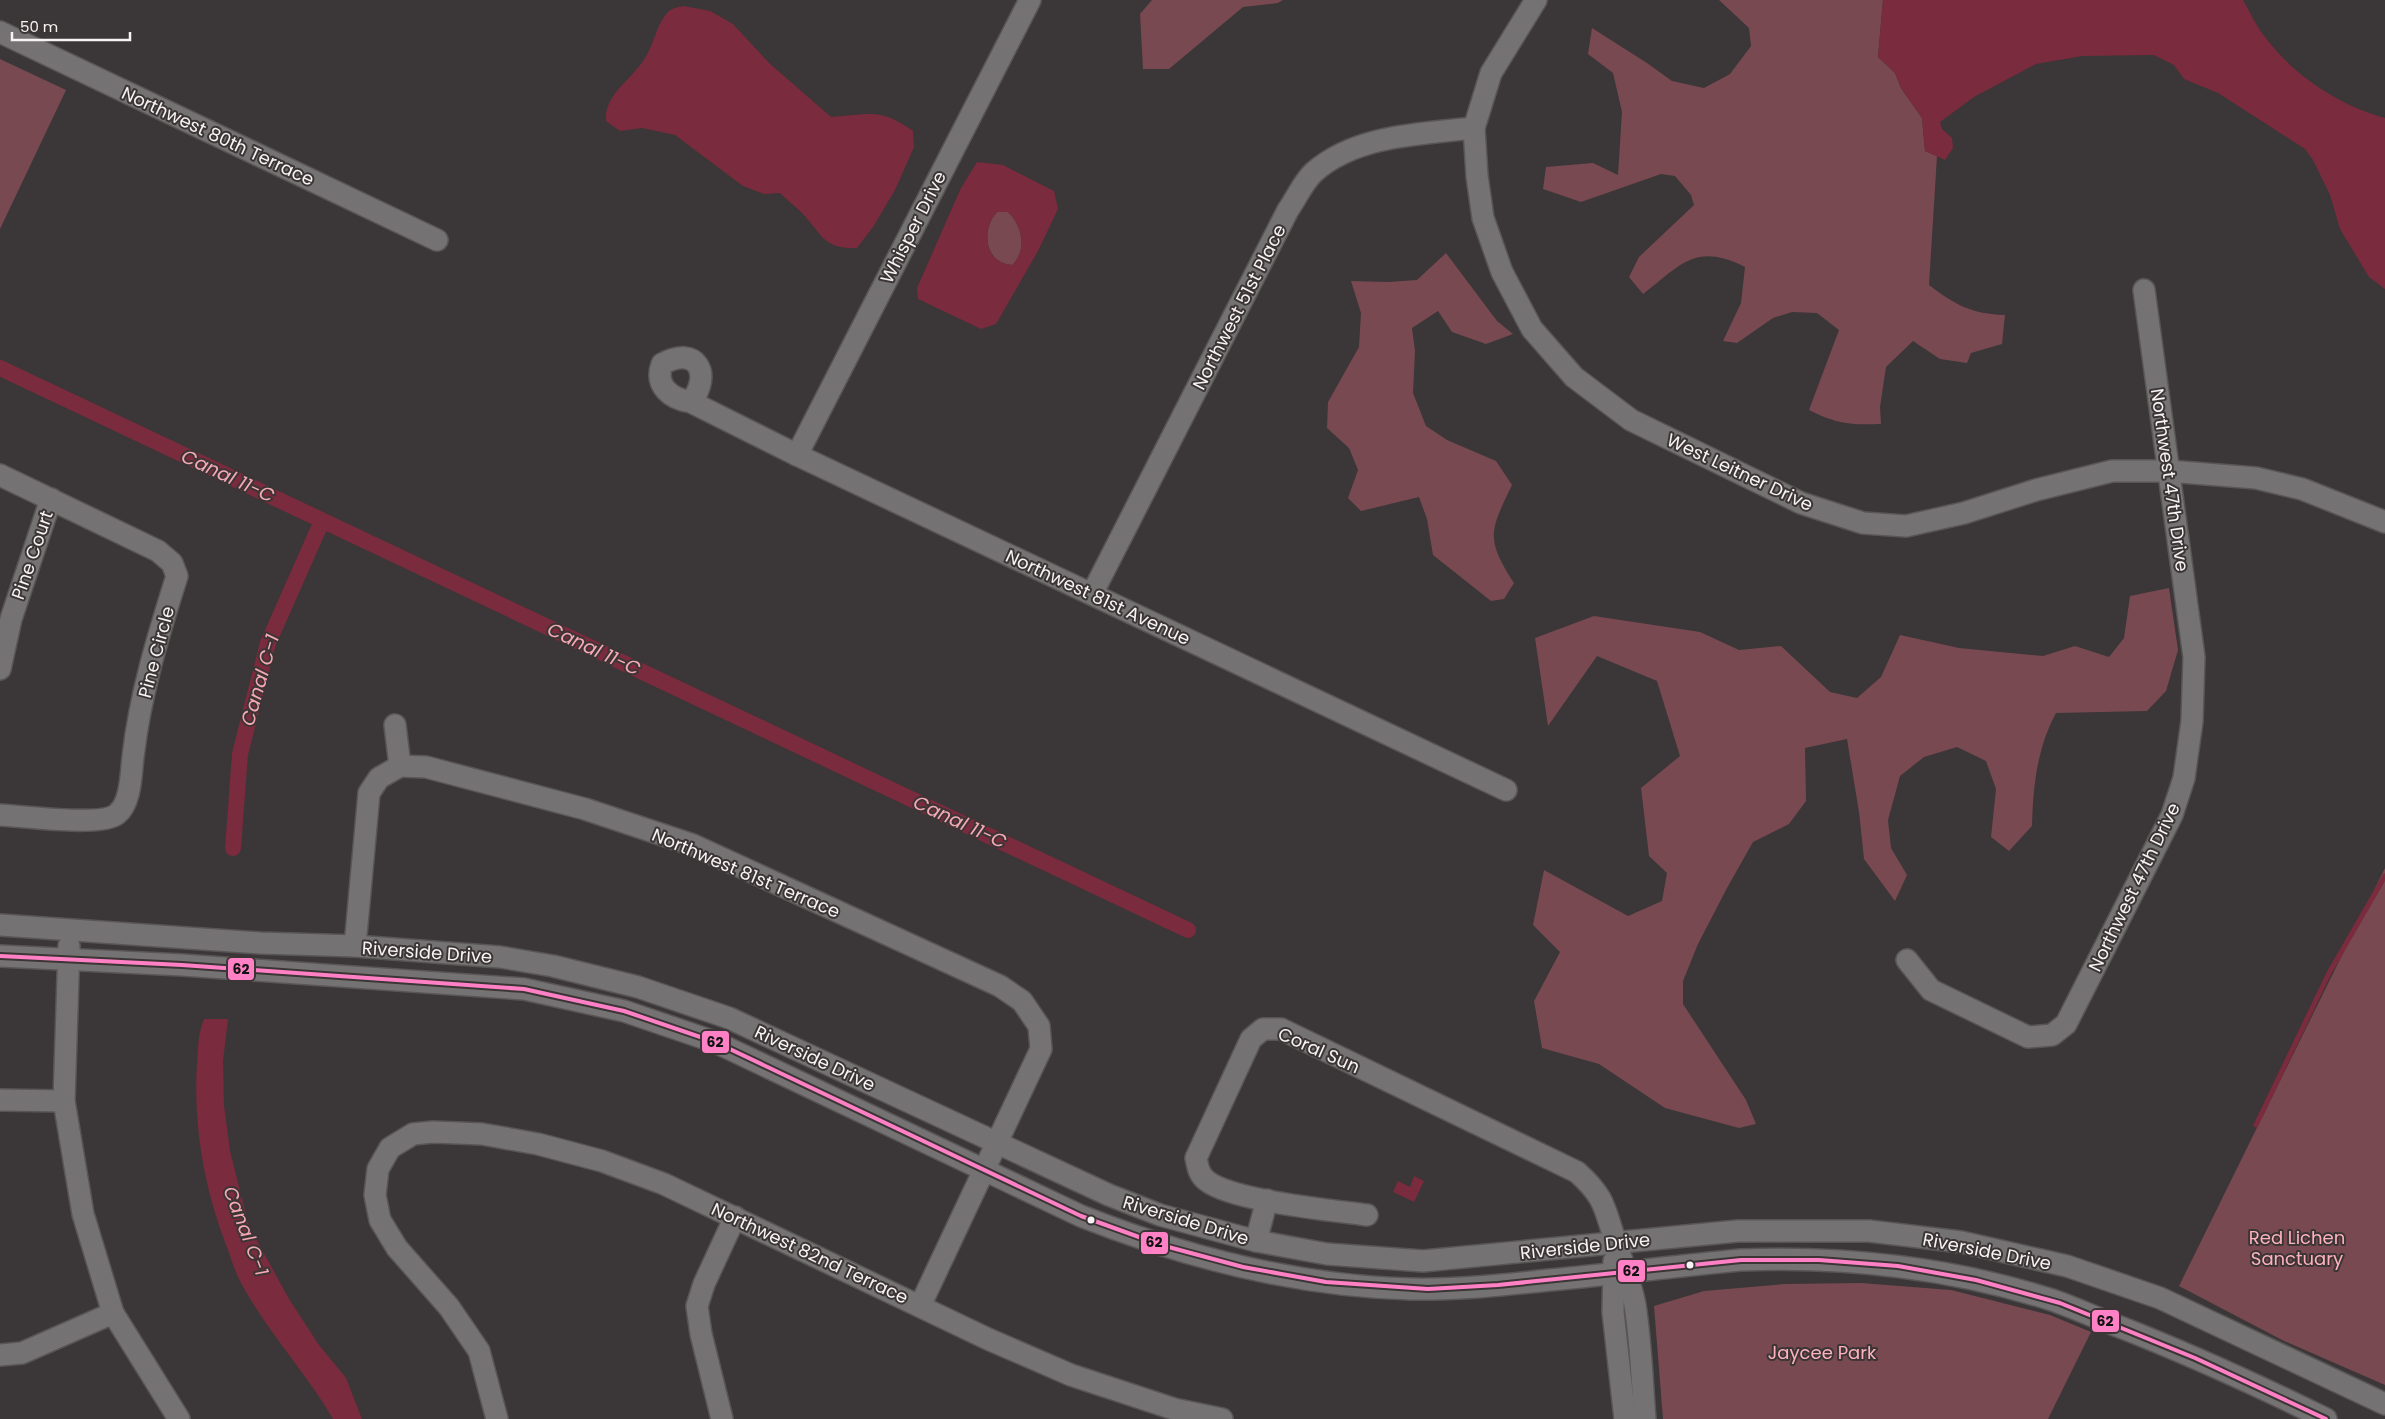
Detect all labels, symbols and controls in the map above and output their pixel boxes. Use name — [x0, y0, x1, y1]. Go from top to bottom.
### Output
scale bar — [12, 10, 130, 42]
text: 50 m — [20, 16, 58, 37]
street label: Northwest 80th Terrace — [118, 80, 318, 192]
street label: Whisper Drive — [874, 167, 952, 287]
street label: Northwest 51st Place — [1186, 220, 1292, 394]
street label: Northwest 47th Drive — [2145, 387, 2195, 573]
street label: West Leitner Drive — [1663, 427, 1817, 517]
water label: Canal 11-C — [177, 443, 279, 510]
street label: Pine Court — [5, 507, 59, 603]
street label: Northwest 81st Avenue — [1002, 543, 1194, 651]
street label: Pine Circle — [132, 603, 180, 701]
water label: Canal 11-C — [543, 616, 645, 683]
water label: Canal C-1 — [234, 631, 286, 729]
water label: Canal 11-C — [909, 789, 1011, 856]
street label: Northwest 47th Drive — [2082, 798, 2186, 976]
street label: Northwest 81st Terrace — [648, 822, 844, 924]
street label: Riverside Drive — [361, 935, 493, 969]
line badge: 62 — [227, 957, 255, 981]
text: 62 — [233, 959, 249, 979]
street label: Riverside Drive — [751, 1019, 879, 1097]
street label: Coral Sun — [1274, 1021, 1364, 1079]
line badge: 62 — [701, 1030, 730, 1054]
text: 62 — [707, 1032, 723, 1052]
water label: Canal C-1 — [217, 1182, 275, 1280]
street label: Riverside Drive — [1120, 1189, 1252, 1251]
street label: Northwest 82nd Terrace — [708, 1196, 912, 1310]
unlabelled marker — [1086, 1215, 1096, 1225]
park label: Red Lichen Sanctuary — [2249, 1225, 2345, 1271]
street label: Riverside Drive — [1921, 1226, 2053, 1276]
street label: Riverside Drive — [1519, 1227, 1651, 1265]
line badge: 62 — [1140, 1231, 1169, 1255]
text: 62 — [1146, 1232, 1162, 1252]
line badge: 62 — [1617, 1259, 1646, 1283]
unlabelled marker — [1685, 1260, 1695, 1270]
text: 62 — [1623, 1261, 1639, 1281]
line badge: 62 — [2091, 1309, 2120, 1333]
text: 62 — [2097, 1311, 2113, 1331]
park label: Jaycee Park — [1768, 1340, 1877, 1365]

